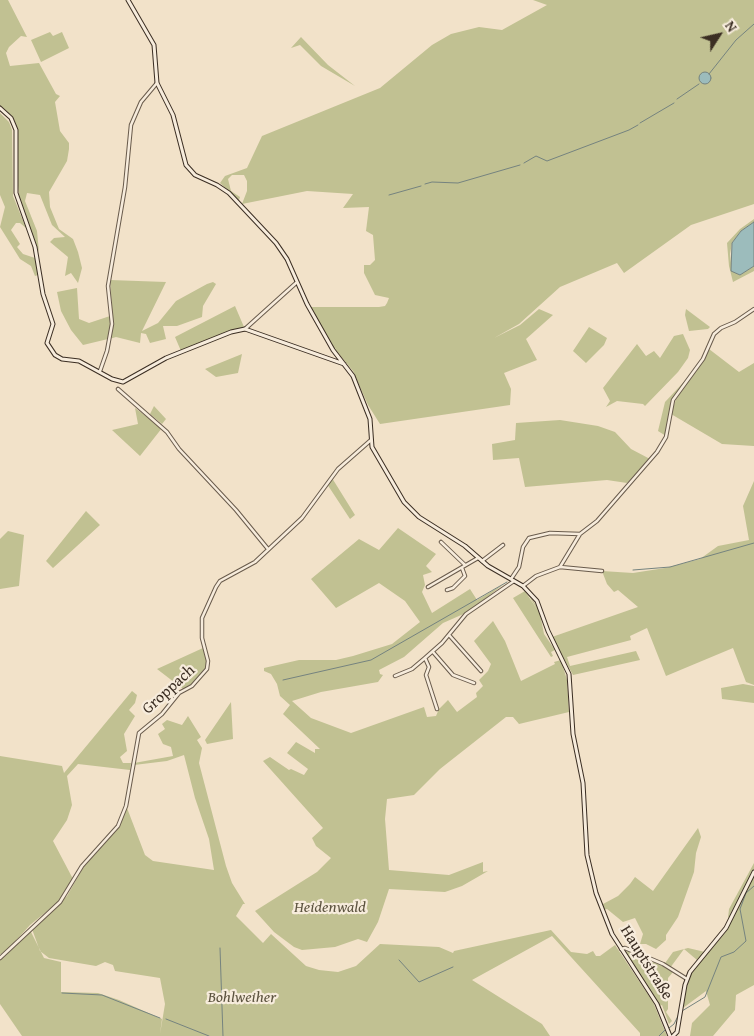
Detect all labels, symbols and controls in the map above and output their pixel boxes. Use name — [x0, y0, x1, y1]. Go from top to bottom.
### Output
north arrow — [694, 10, 744, 60]
text: N — [720, 17, 742, 36]
street label: Groppach — [139, 661, 199, 719]
park label: Heidenwald — [294, 898, 366, 918]
street label: Hauptstraße — [616, 922, 676, 1004]
park label: Bohlweiher — [208, 988, 276, 1008]

